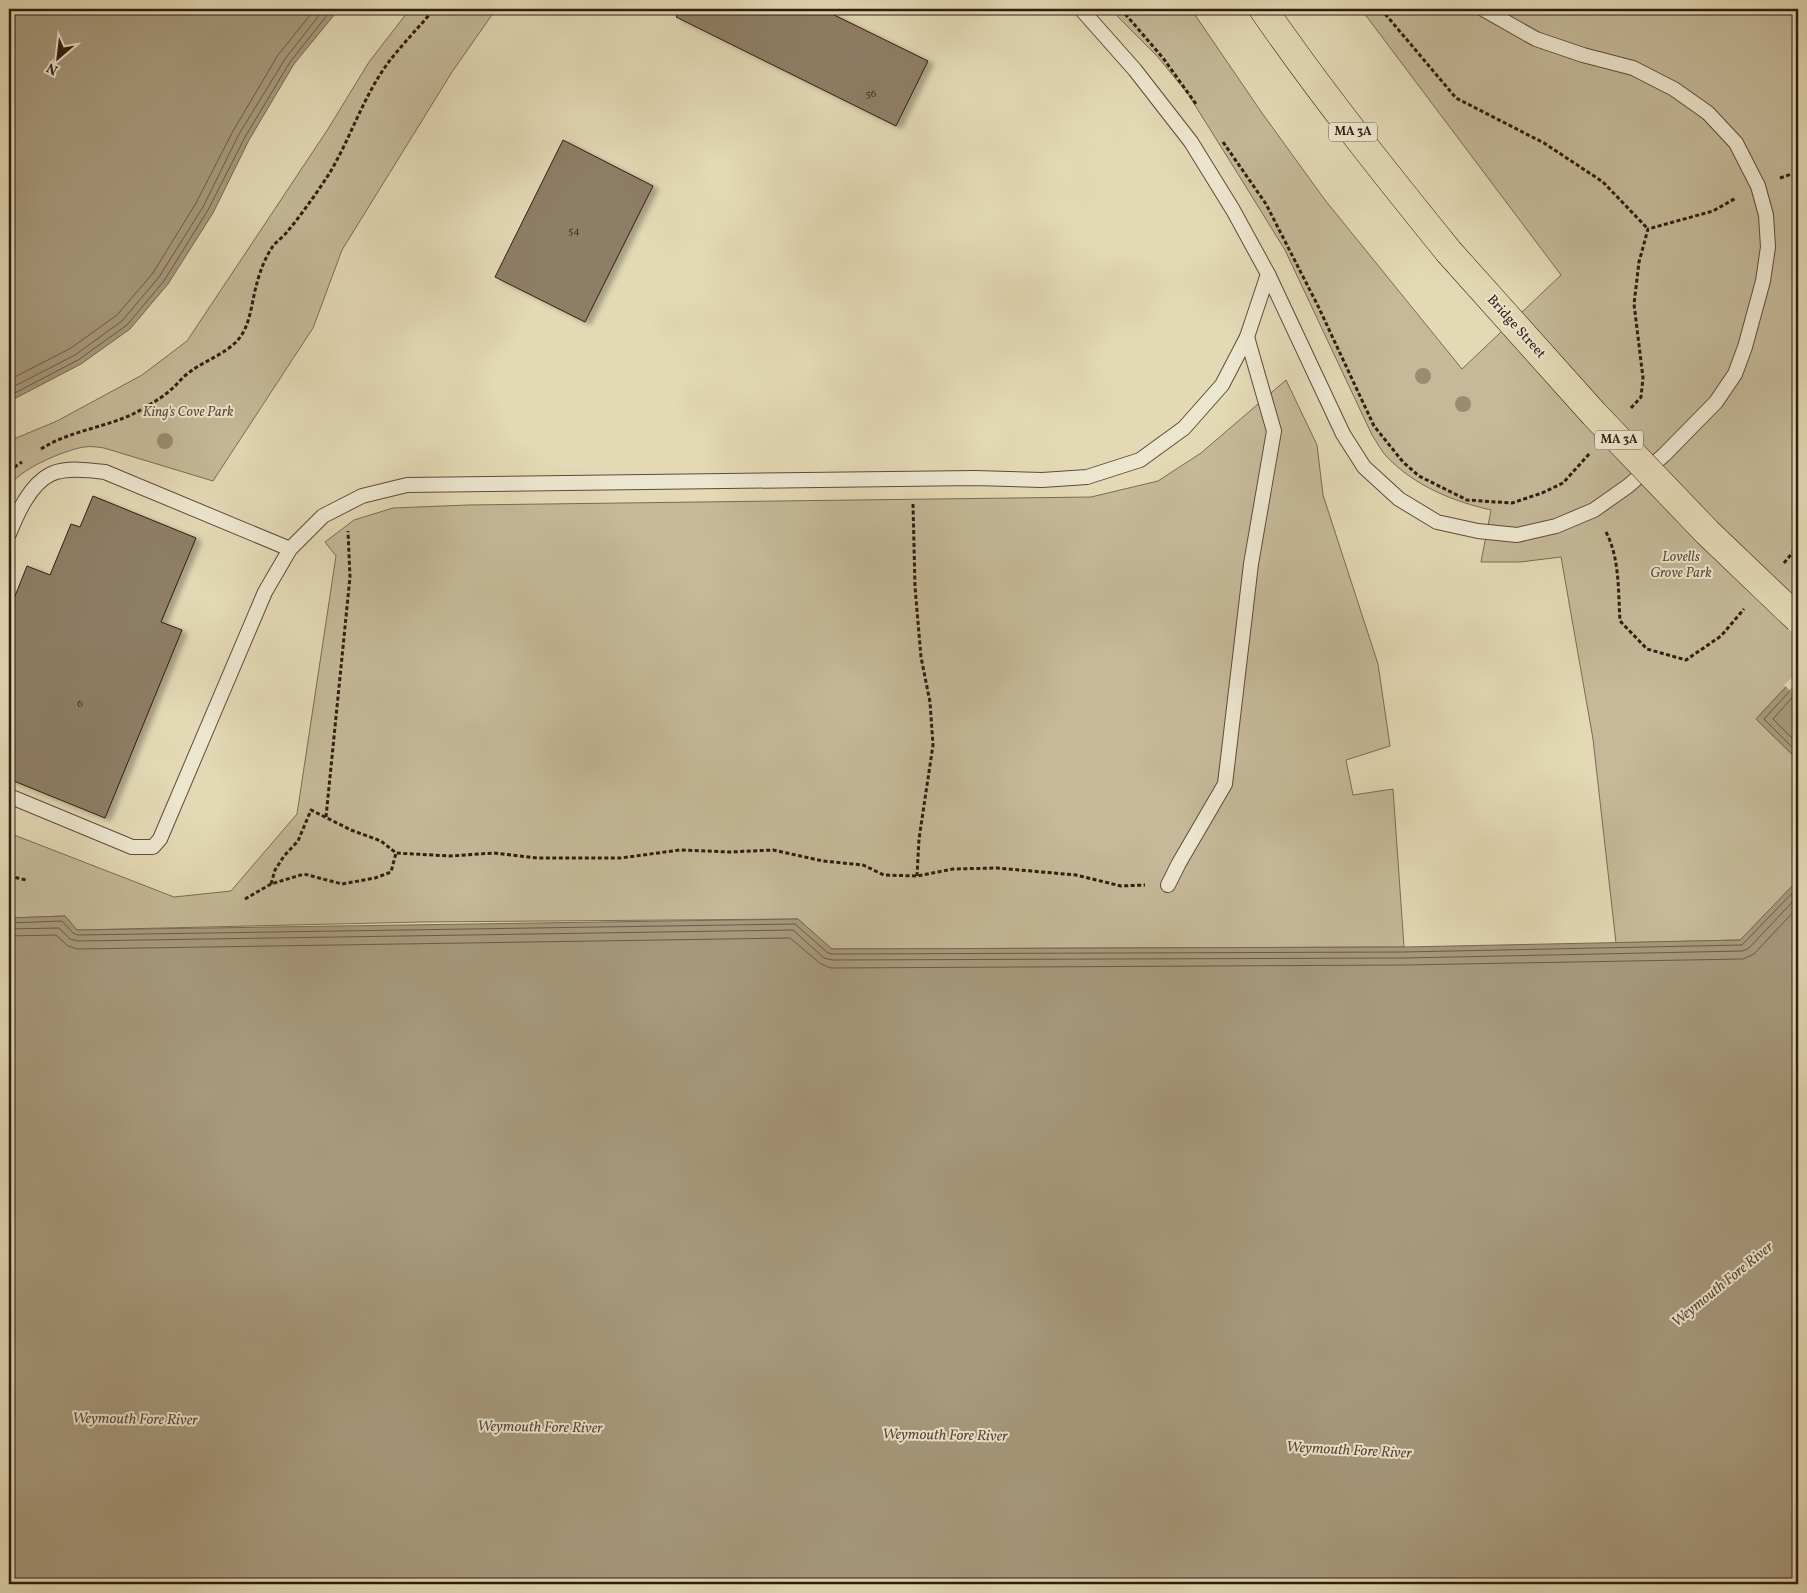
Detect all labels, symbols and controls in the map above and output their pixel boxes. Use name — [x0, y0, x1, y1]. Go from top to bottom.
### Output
north arrow — [32, 32, 82, 82]
text: N — [44, 57, 62, 79]
house number: 56 — [866, 87, 877, 102]
road number: MA 3A — [1329, 122, 1377, 142]
house number: 54 — [568, 224, 580, 239]
street label: Bridge Street — [1482, 291, 1550, 363]
park label: King's Cove Park — [143, 403, 234, 422]
road number: MA 3A — [1595, 430, 1643, 450]
park label: Lovells Grove Park — [1650, 548, 1712, 583]
house number: 6 — [77, 697, 83, 712]
water label: Weymouth Fore River — [1668, 1237, 1779, 1333]
water label: Weymouth Fore River — [72, 1408, 198, 1432]
water label: Weymouth Fore River — [477, 1416, 603, 1440]
water label: Weymouth Fore River — [882, 1424, 1008, 1448]
water label: Weymouth Fore River — [1286, 1437, 1413, 1465]

